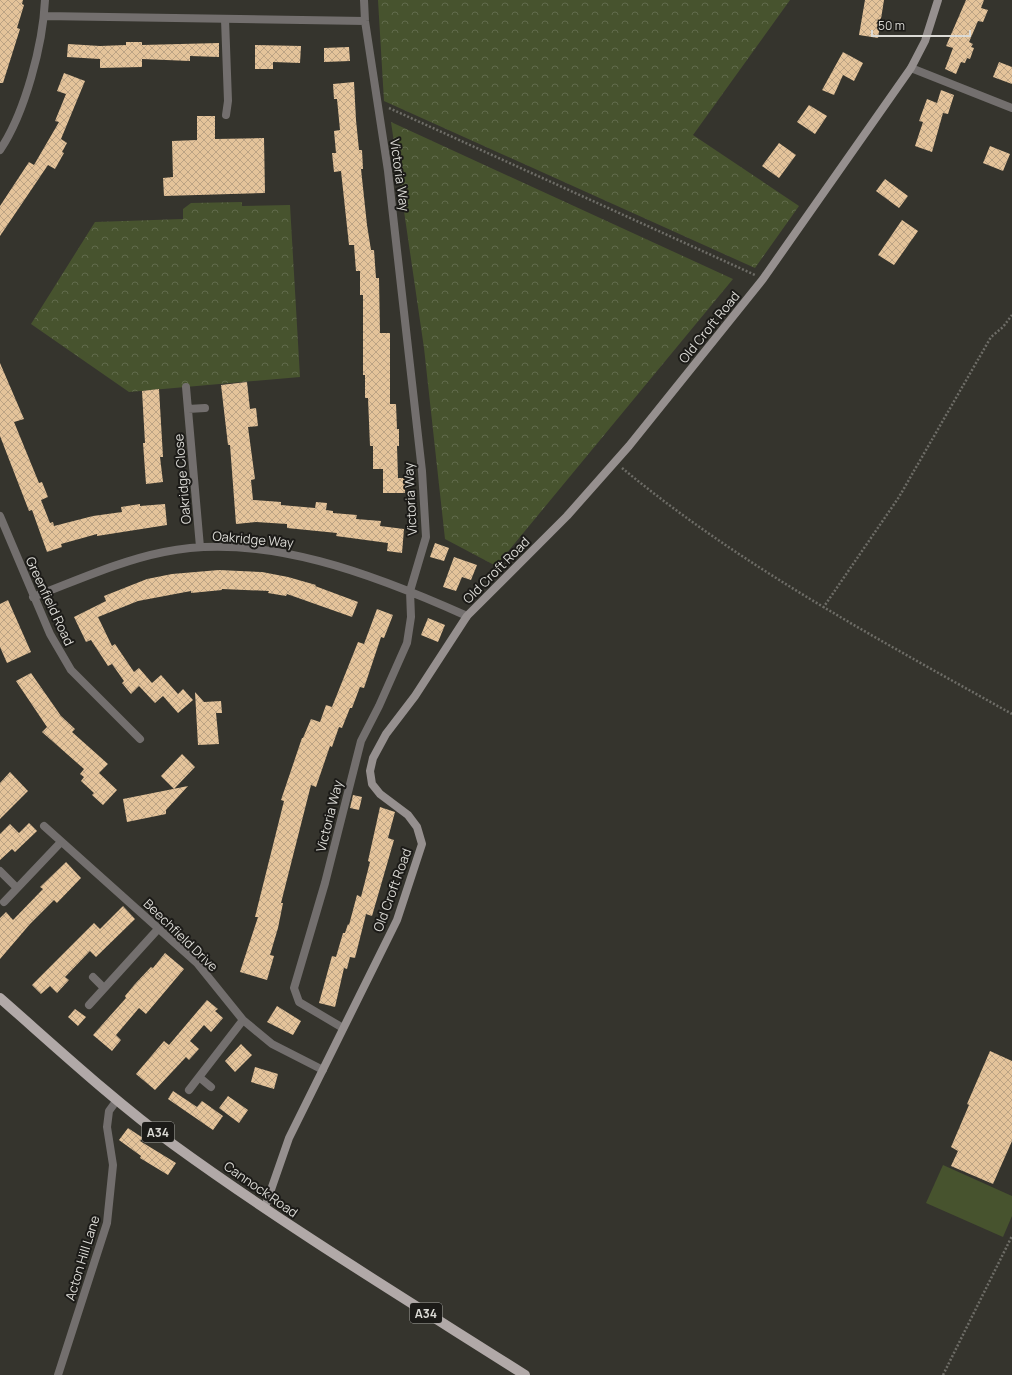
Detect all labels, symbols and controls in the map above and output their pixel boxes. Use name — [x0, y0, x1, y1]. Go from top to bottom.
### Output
scale bar — [872, 12, 970, 38]
text: 50 m — [878, 17, 905, 34]
street label: Victoria Way — [386, 137, 414, 213]
street label: Old Croft Road — [674, 287, 744, 367]
street label: Oakridge Close — [169, 433, 195, 525]
street label: Victoria Way — [399, 462, 421, 536]
street label: Oakridge Way — [212, 526, 295, 552]
street label: Old Croft Road — [459, 533, 533, 607]
street label: Greenfield Road — [22, 554, 78, 648]
street label: Victoria Way — [311, 778, 347, 854]
street label: Old Croft Road — [369, 846, 415, 934]
street label: Beechfield Drive — [140, 895, 223, 976]
road number: A34 — [142, 1122, 174, 1142]
street label: Cannock Road — [220, 1157, 302, 1221]
street label: Acton Hill Lane — [61, 1213, 104, 1303]
road number: A34 — [410, 1303, 442, 1323]

